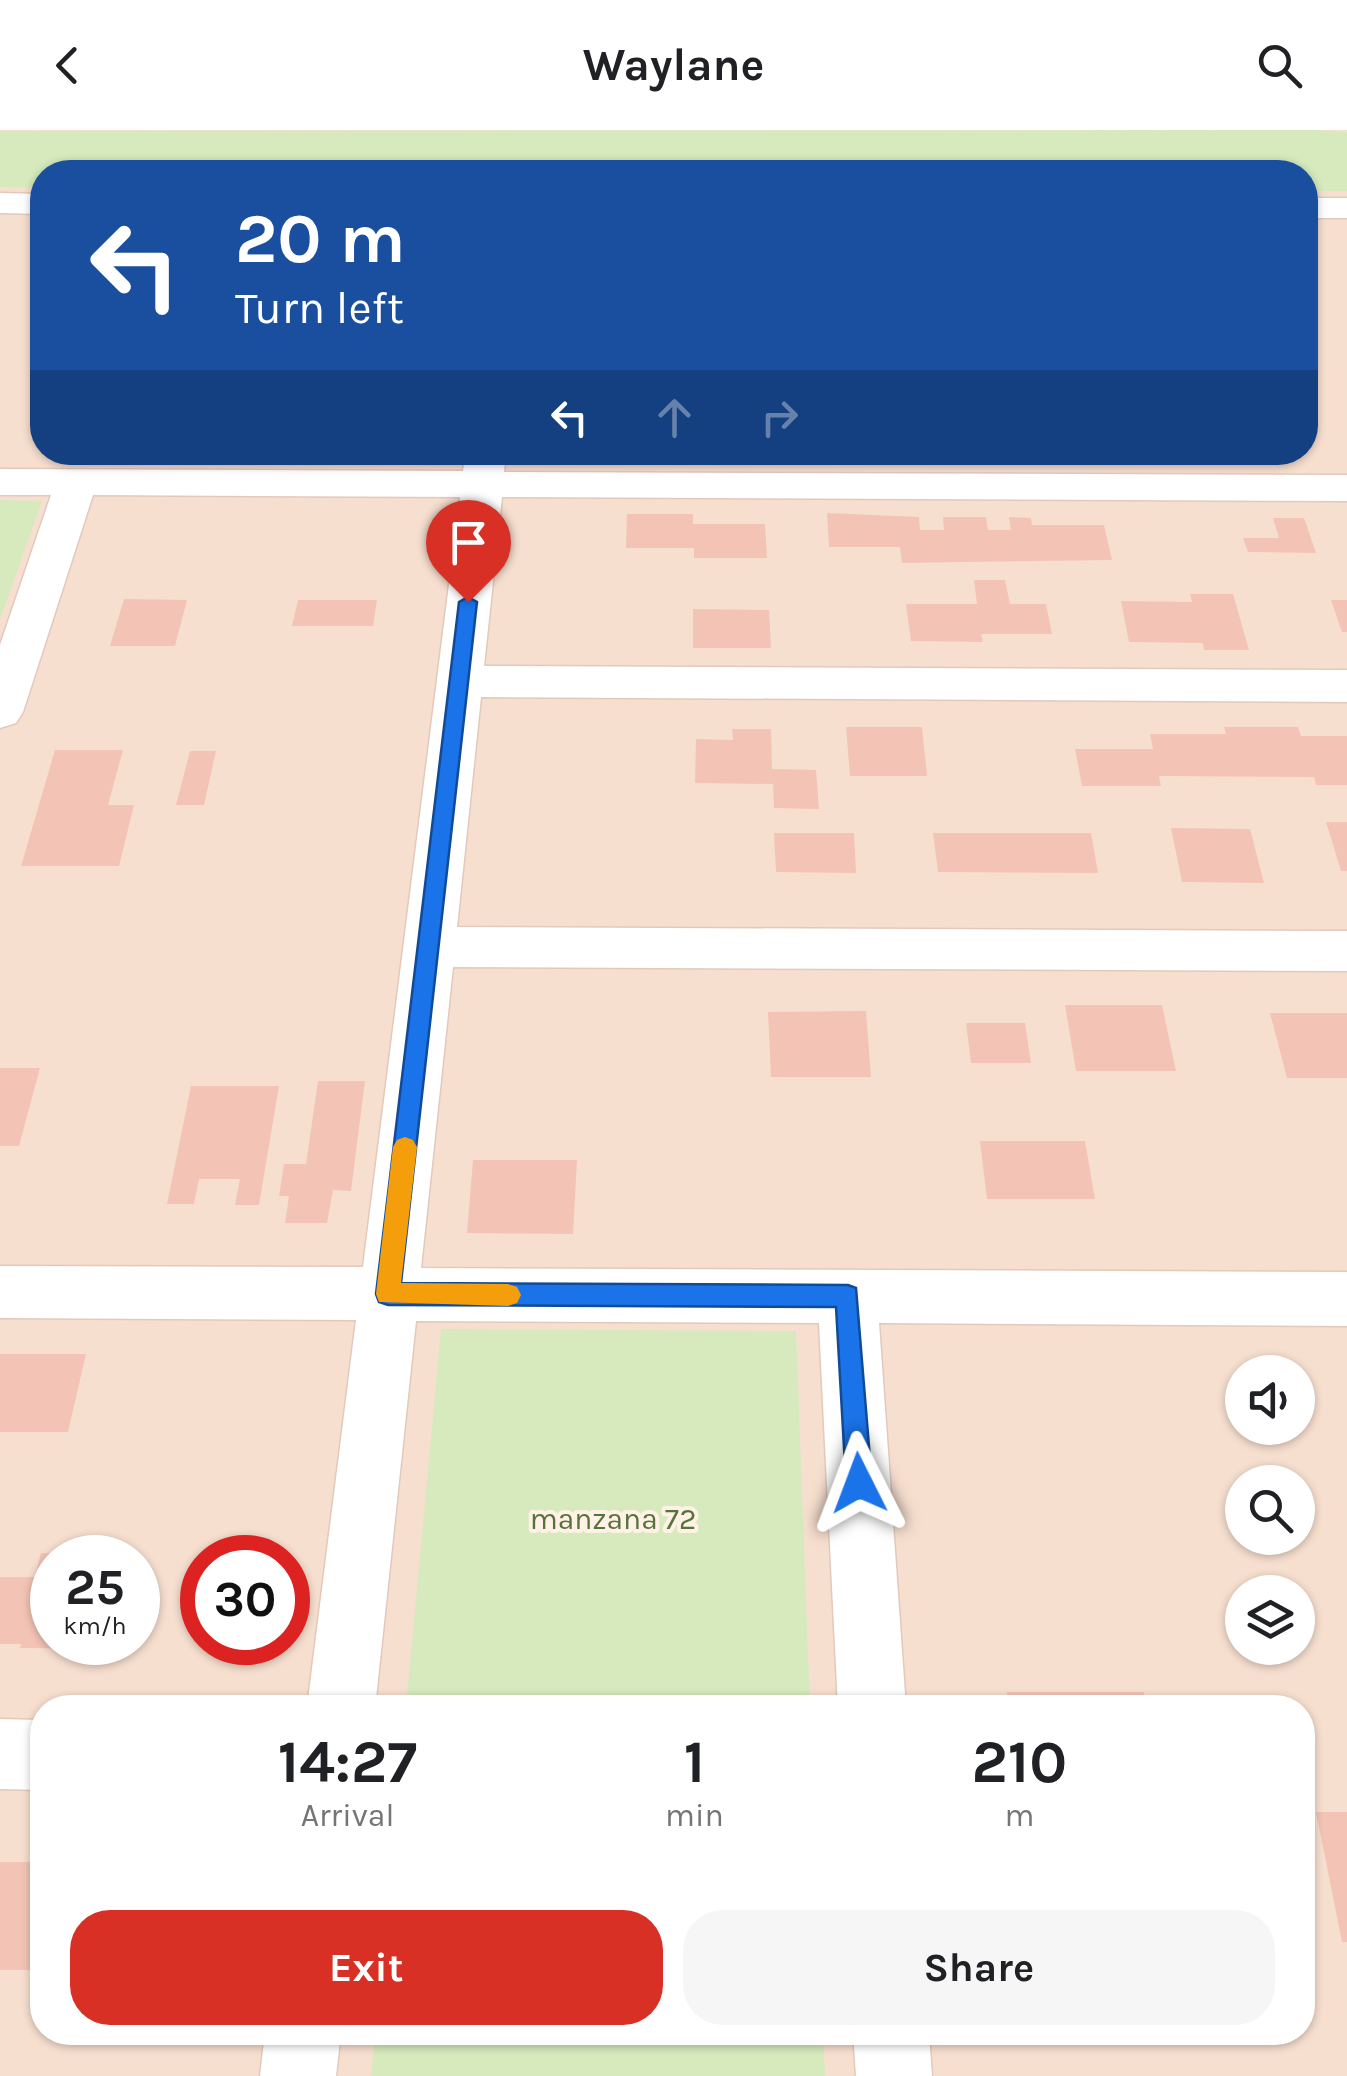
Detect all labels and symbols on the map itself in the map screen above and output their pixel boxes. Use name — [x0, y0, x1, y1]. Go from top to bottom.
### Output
pin — [426, 500, 511, 603]
position arrow — [807, 1431, 911, 1535]
park label: manzana 72 — [530, 1501, 696, 1537]
speed limit sign: 30 — [180, 1535, 310, 1665]

